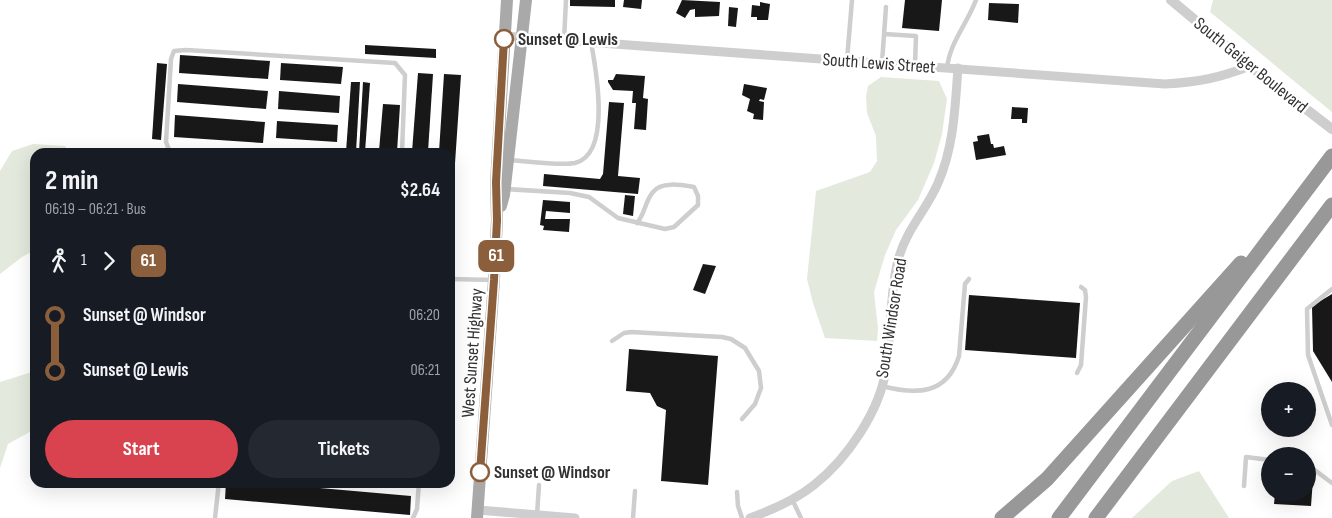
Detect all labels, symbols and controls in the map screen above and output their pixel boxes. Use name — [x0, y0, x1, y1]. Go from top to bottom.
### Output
street label: South Geiger Boulevard — [1190, 13, 1312, 118]
marker: Sunset @ Lewis — [494, 29, 514, 49]
place label: Sunset @ Lewis — [518, 29, 618, 50]
street label: South Lewis Street — [822, 49, 937, 78]
text: 2 min — [45, 164, 98, 197]
text: $2.64 — [400, 179, 440, 202]
text: 06:19 – 06:21 · Bus — [45, 200, 146, 219]
line badge: 61 — [474, 240, 518, 272]
text: 61 — [488, 245, 504, 266]
icon: walk — [45, 247, 73, 275]
icon: forward — [95, 247, 123, 275]
text: 61 — [141, 250, 156, 271]
text: 1 — [81, 251, 87, 270]
street label: South Windsor Road — [872, 257, 911, 379]
street label: West Sunset Highway — [458, 288, 487, 418]
text: Sunset @ Windsor — [83, 304, 206, 327]
text: 06:20 — [409, 306, 440, 325]
text: Sunset @ Lewis — [83, 359, 189, 382]
text: 06:21 — [411, 361, 440, 380]
map controls — [1261, 382, 1316, 502]
button: + — [1261, 382, 1316, 437]
button: Start — [45, 420, 238, 478]
button: Tickets — [248, 420, 440, 478]
button: − — [1261, 447, 1316, 502]
marker: Sunset @ Windsor — [470, 462, 490, 482]
place label: Sunset @ Windsor — [494, 462, 611, 483]

